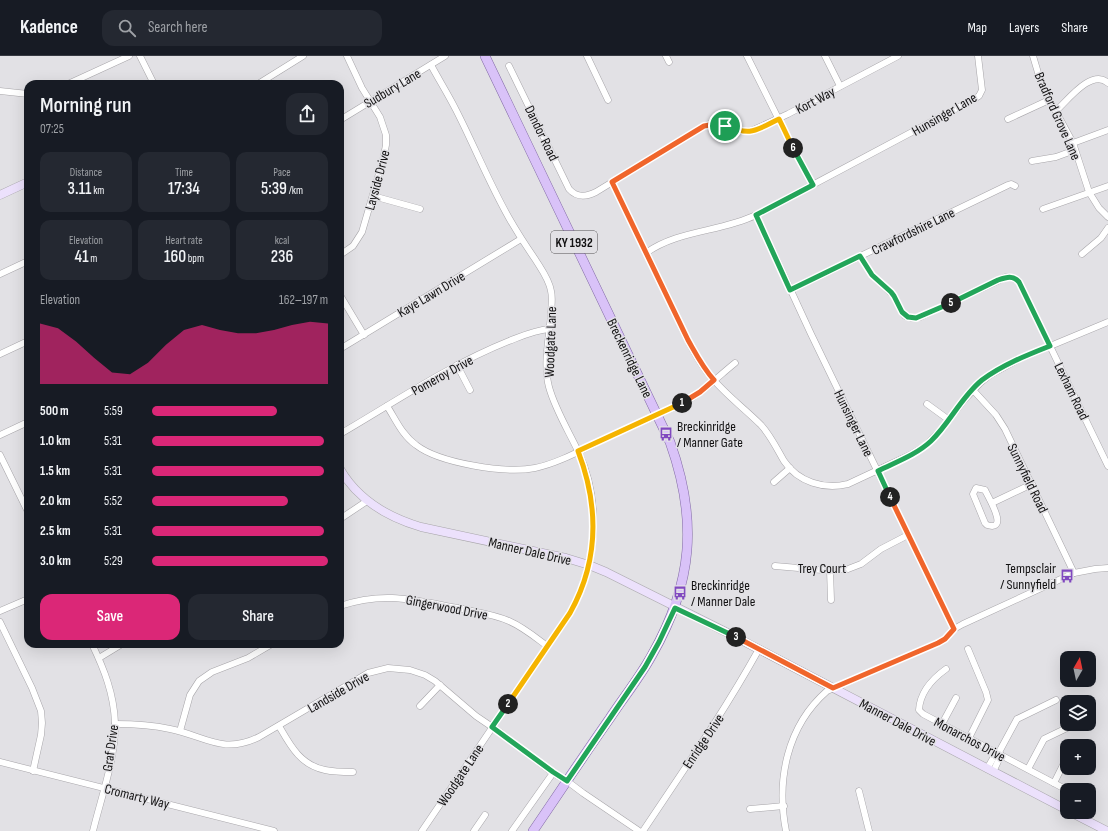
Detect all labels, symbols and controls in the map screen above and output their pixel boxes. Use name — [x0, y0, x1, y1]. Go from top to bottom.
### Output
search box — [102, 10, 382, 46]
text: Kadence — [20, 16, 78, 39]
icon: search — [116, 17, 138, 39]
text: Search here — [148, 18, 208, 37]
text: Map — [967, 19, 987, 36]
text: Layers — [1009, 19, 1039, 36]
text: Share — [1061, 19, 1088, 36]
street label: Sudbury Lane — [361, 65, 424, 112]
street label: Bradford Grove Lane — [1031, 70, 1085, 163]
street label: Kort Way — [793, 83, 838, 118]
street label: Hunsinger Lane — [909, 89, 980, 140]
text: Morning run — [40, 92, 131, 119]
button: share — [286, 93, 328, 135]
street label: Dandor Road — [521, 103, 562, 164]
pin — [708, 109, 742, 143]
icon: arrive — [714, 115, 736, 137]
text: 07:25 — [40, 121, 64, 137]
pin: 6 — [783, 138, 803, 158]
text: 6 — [790, 141, 796, 154]
street label: Layside Drive — [361, 148, 394, 212]
text: Distance — [70, 166, 102, 179]
text: Time — [175, 166, 193, 179]
text: Pace — [273, 166, 291, 179]
text: 3.11 — [68, 179, 91, 199]
text: 17:34 — [168, 179, 200, 199]
text: 5:39 — [261, 179, 287, 199]
text: km — [91, 184, 104, 197]
text: /km — [287, 184, 303, 197]
street label: Crawfordshire Lane — [869, 204, 958, 259]
road number: KY 1932 — [551, 231, 597, 253]
text: Elevation — [69, 234, 103, 247]
text: Heart rate — [165, 234, 203, 247]
text: kcal — [275, 234, 289, 247]
text: 41 — [75, 247, 89, 267]
text: 160 — [164, 247, 186, 267]
text: 236 — [271, 247, 293, 267]
text: m — [89, 252, 97, 265]
text: bpm — [186, 252, 204, 265]
street label: Kaye Lawn Drive — [394, 268, 468, 321]
text: Elevation — [40, 292, 80, 308]
text: 162–197 m — [279, 292, 328, 308]
pin: 5 — [941, 293, 961, 313]
text: 5 — [949, 296, 953, 309]
street label: Woodgate Lane — [541, 306, 560, 378]
street label: Breckenridge Lane — [603, 316, 656, 401]
street label: Pomeroy Drive — [408, 352, 476, 399]
street label: Lexham Road — [1050, 360, 1093, 423]
street label: Hunsinger Lane — [830, 387, 877, 459]
pin: 1 — [672, 393, 692, 413]
text: 1 — [680, 396, 684, 409]
text: 500 m — [40, 403, 69, 419]
text: 5:59 — [104, 403, 123, 419]
place label: Breckinridge / Manner Gate — [677, 418, 743, 451]
bus stop icon: Breckinridge / Manner Gate — [658, 426, 674, 442]
text: 1.0 km — [40, 433, 70, 449]
text: 5:31 — [104, 433, 122, 449]
street label: Sunnyfield Road — [1003, 441, 1052, 516]
text: 1.5 km — [40, 463, 70, 479]
text: 5:31 — [104, 463, 122, 479]
pin: 4 — [880, 487, 900, 507]
text: 4 — [887, 490, 893, 503]
text: 2.0 km — [40, 493, 71, 509]
text: 5:52 — [104, 493, 122, 509]
text: 2.5 km — [40, 523, 71, 539]
text: 5:31 — [104, 523, 122, 539]
street label: Manner Dale Drive — [487, 534, 573, 569]
text: 3.0 km — [40, 553, 71, 569]
text: 5:29 — [104, 553, 123, 569]
street label: Trey Court — [798, 560, 846, 577]
place label: Tempsclair / Sunnyfield — [1000, 560, 1056, 593]
bus stop icon: Tempsclair / Sunnyfield — [1059, 568, 1075, 584]
place label: Breckinridge / Manner Dale — [691, 577, 755, 610]
bus stop icon: Breckinridge / Manner Dale — [672, 585, 688, 601]
street label: Gingerwood Drive — [405, 591, 489, 624]
button: Save — [40, 594, 180, 640]
button: Share — [188, 594, 328, 640]
pin: 3 — [726, 627, 746, 647]
text: 3 — [734, 630, 738, 643]
north arrow — [1060, 651, 1096, 687]
map controls — [1060, 651, 1096, 819]
street label: Landside Drive — [304, 668, 372, 717]
pin: 2 — [498, 694, 518, 714]
street label: Manner Dale Drive — [856, 695, 939, 750]
button: layers — [1060, 695, 1096, 731]
text: 2 — [506, 697, 510, 710]
street label: Enridge Drive — [679, 711, 728, 772]
street label: Monarchos Drive — [931, 714, 1008, 765]
street label: Graf Drive — [99, 724, 122, 772]
button: + — [1060, 739, 1096, 775]
street label: Woodgate Lane — [433, 741, 487, 810]
street label: Cromarty Way — [103, 780, 172, 813]
button: − — [1060, 783, 1096, 819]

